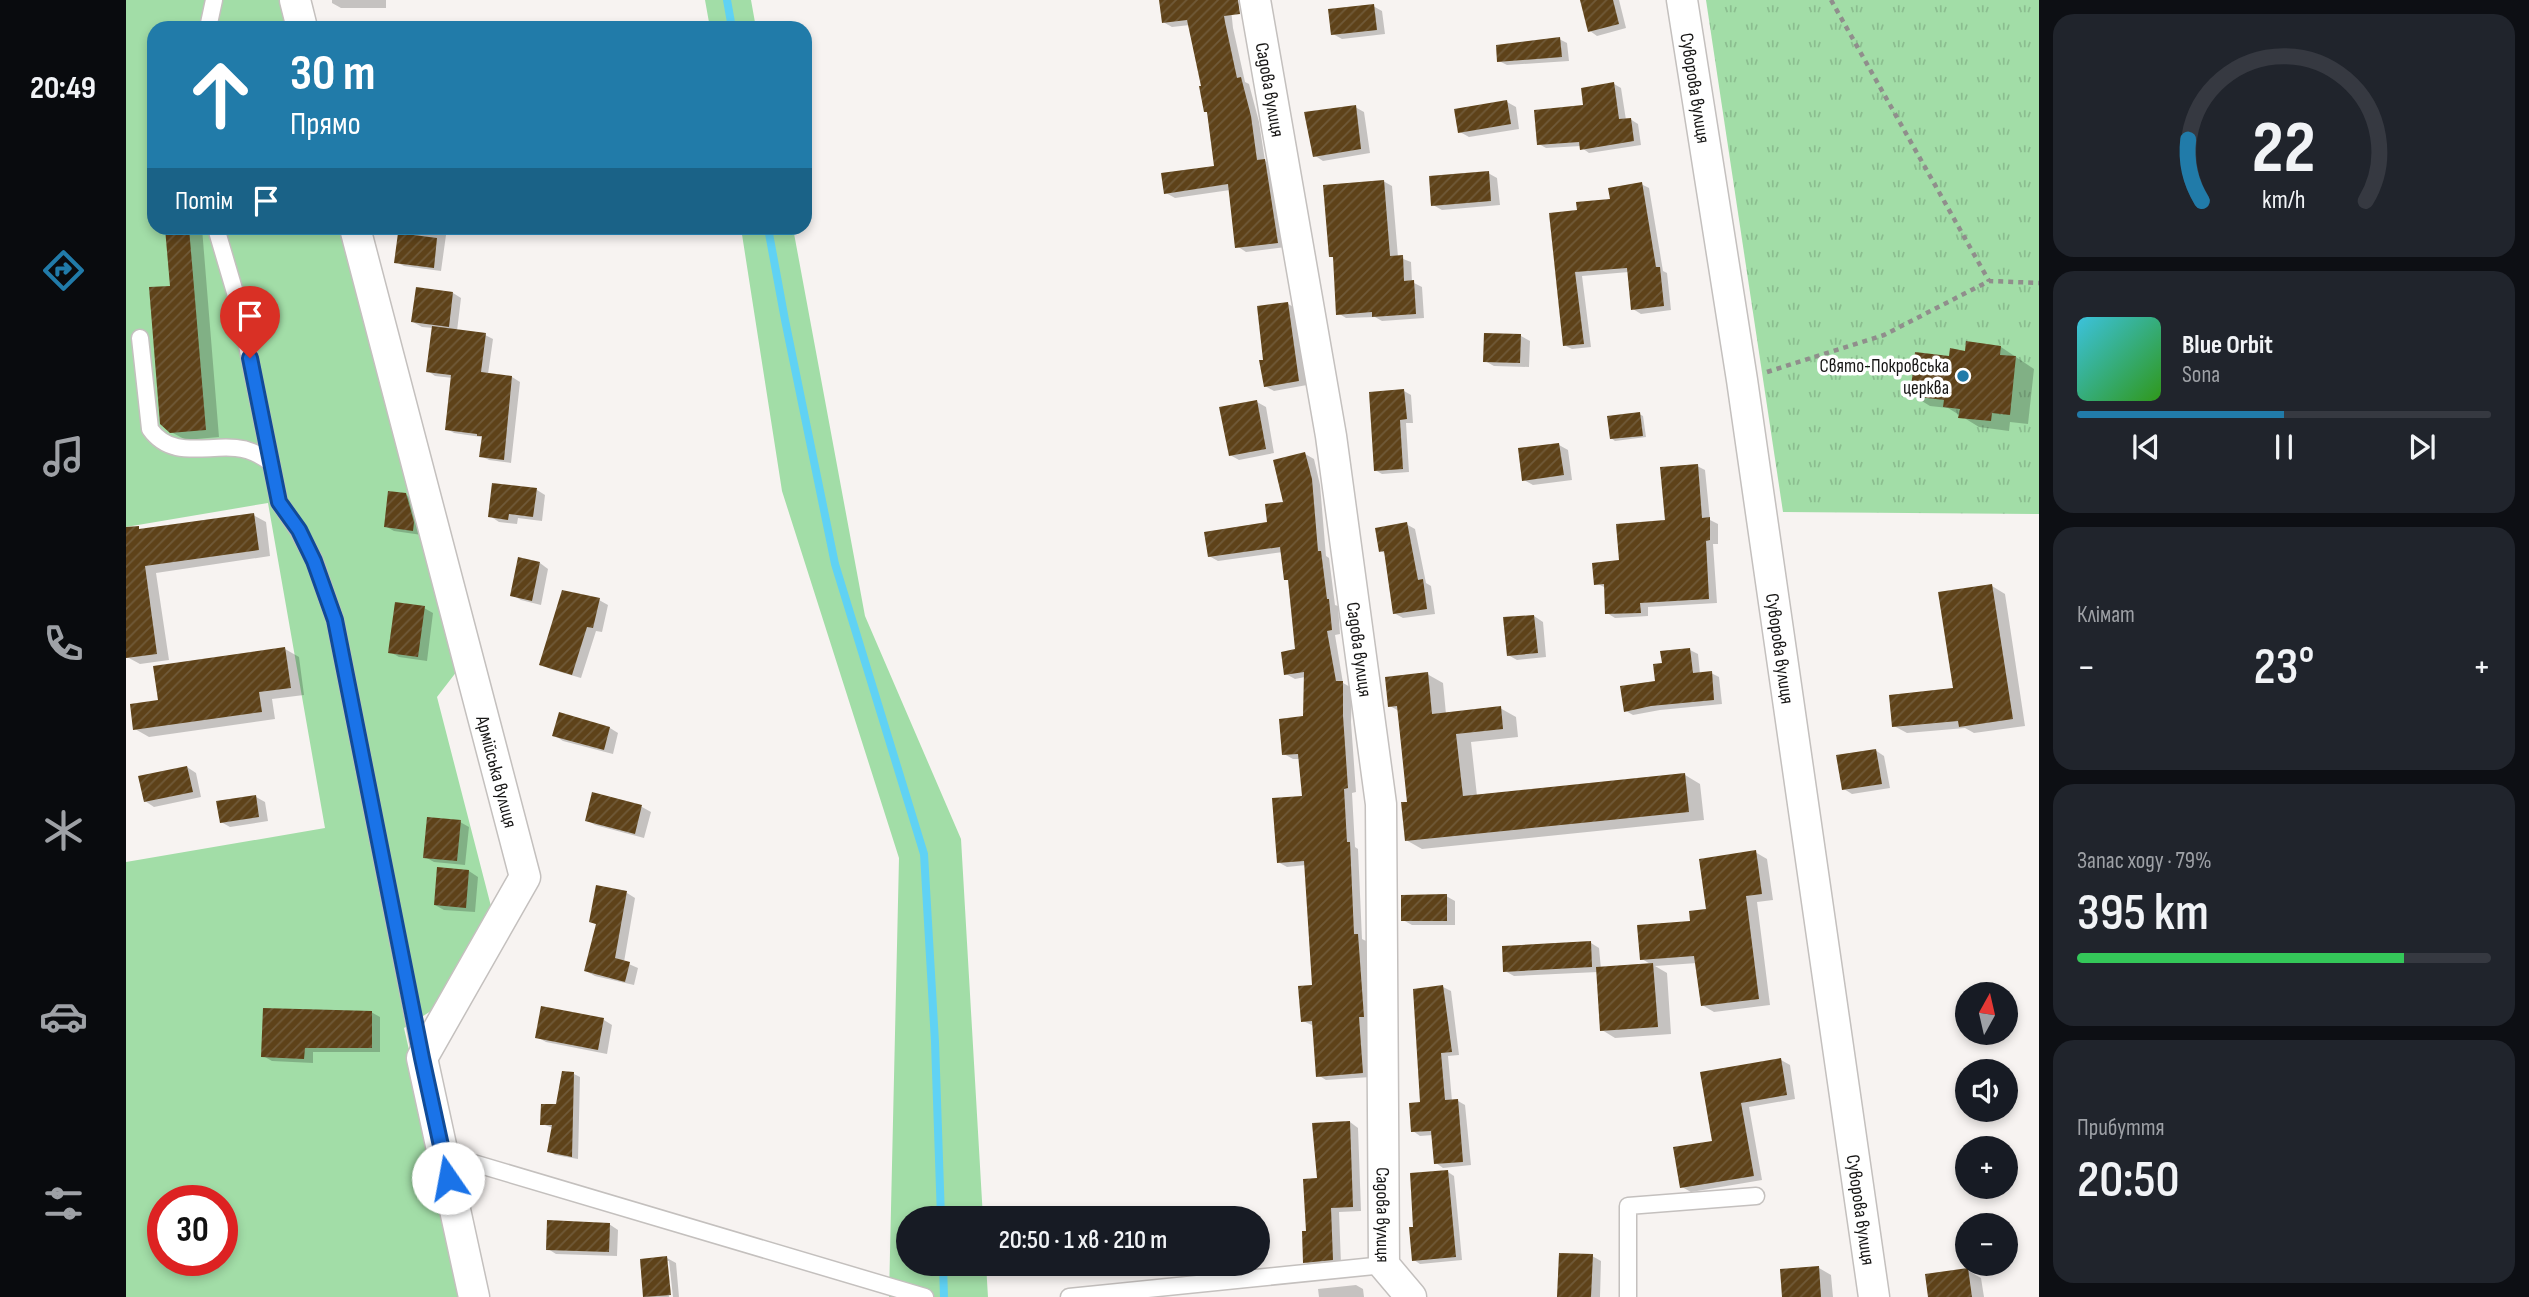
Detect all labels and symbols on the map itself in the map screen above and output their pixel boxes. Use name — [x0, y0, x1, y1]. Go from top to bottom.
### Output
street label: Суворова вулиця — [1674, 31, 1714, 145]
street label: Садова вулиця — [1250, 41, 1289, 139]
pin — [220, 286, 280, 358]
place label: Свято-Покровська церква — [1820, 355, 1949, 400]
marker: Свято-Покровська церква — [1955, 368, 1971, 384]
street label: Суворова вулиця — [1760, 592, 1798, 706]
street label: Садова вулиця — [1341, 601, 1376, 698]
street label: Армійська вулиця — [470, 713, 522, 831]
north arrow — [1955, 982, 2018, 1045]
position arrow — [411, 1141, 485, 1215]
street label: Суворова вулиця — [1841, 1153, 1879, 1267]
street label: Садова вулиця — [1370, 1167, 1394, 1263]
speed limit sign: 30 — [147, 1185, 238, 1276]

